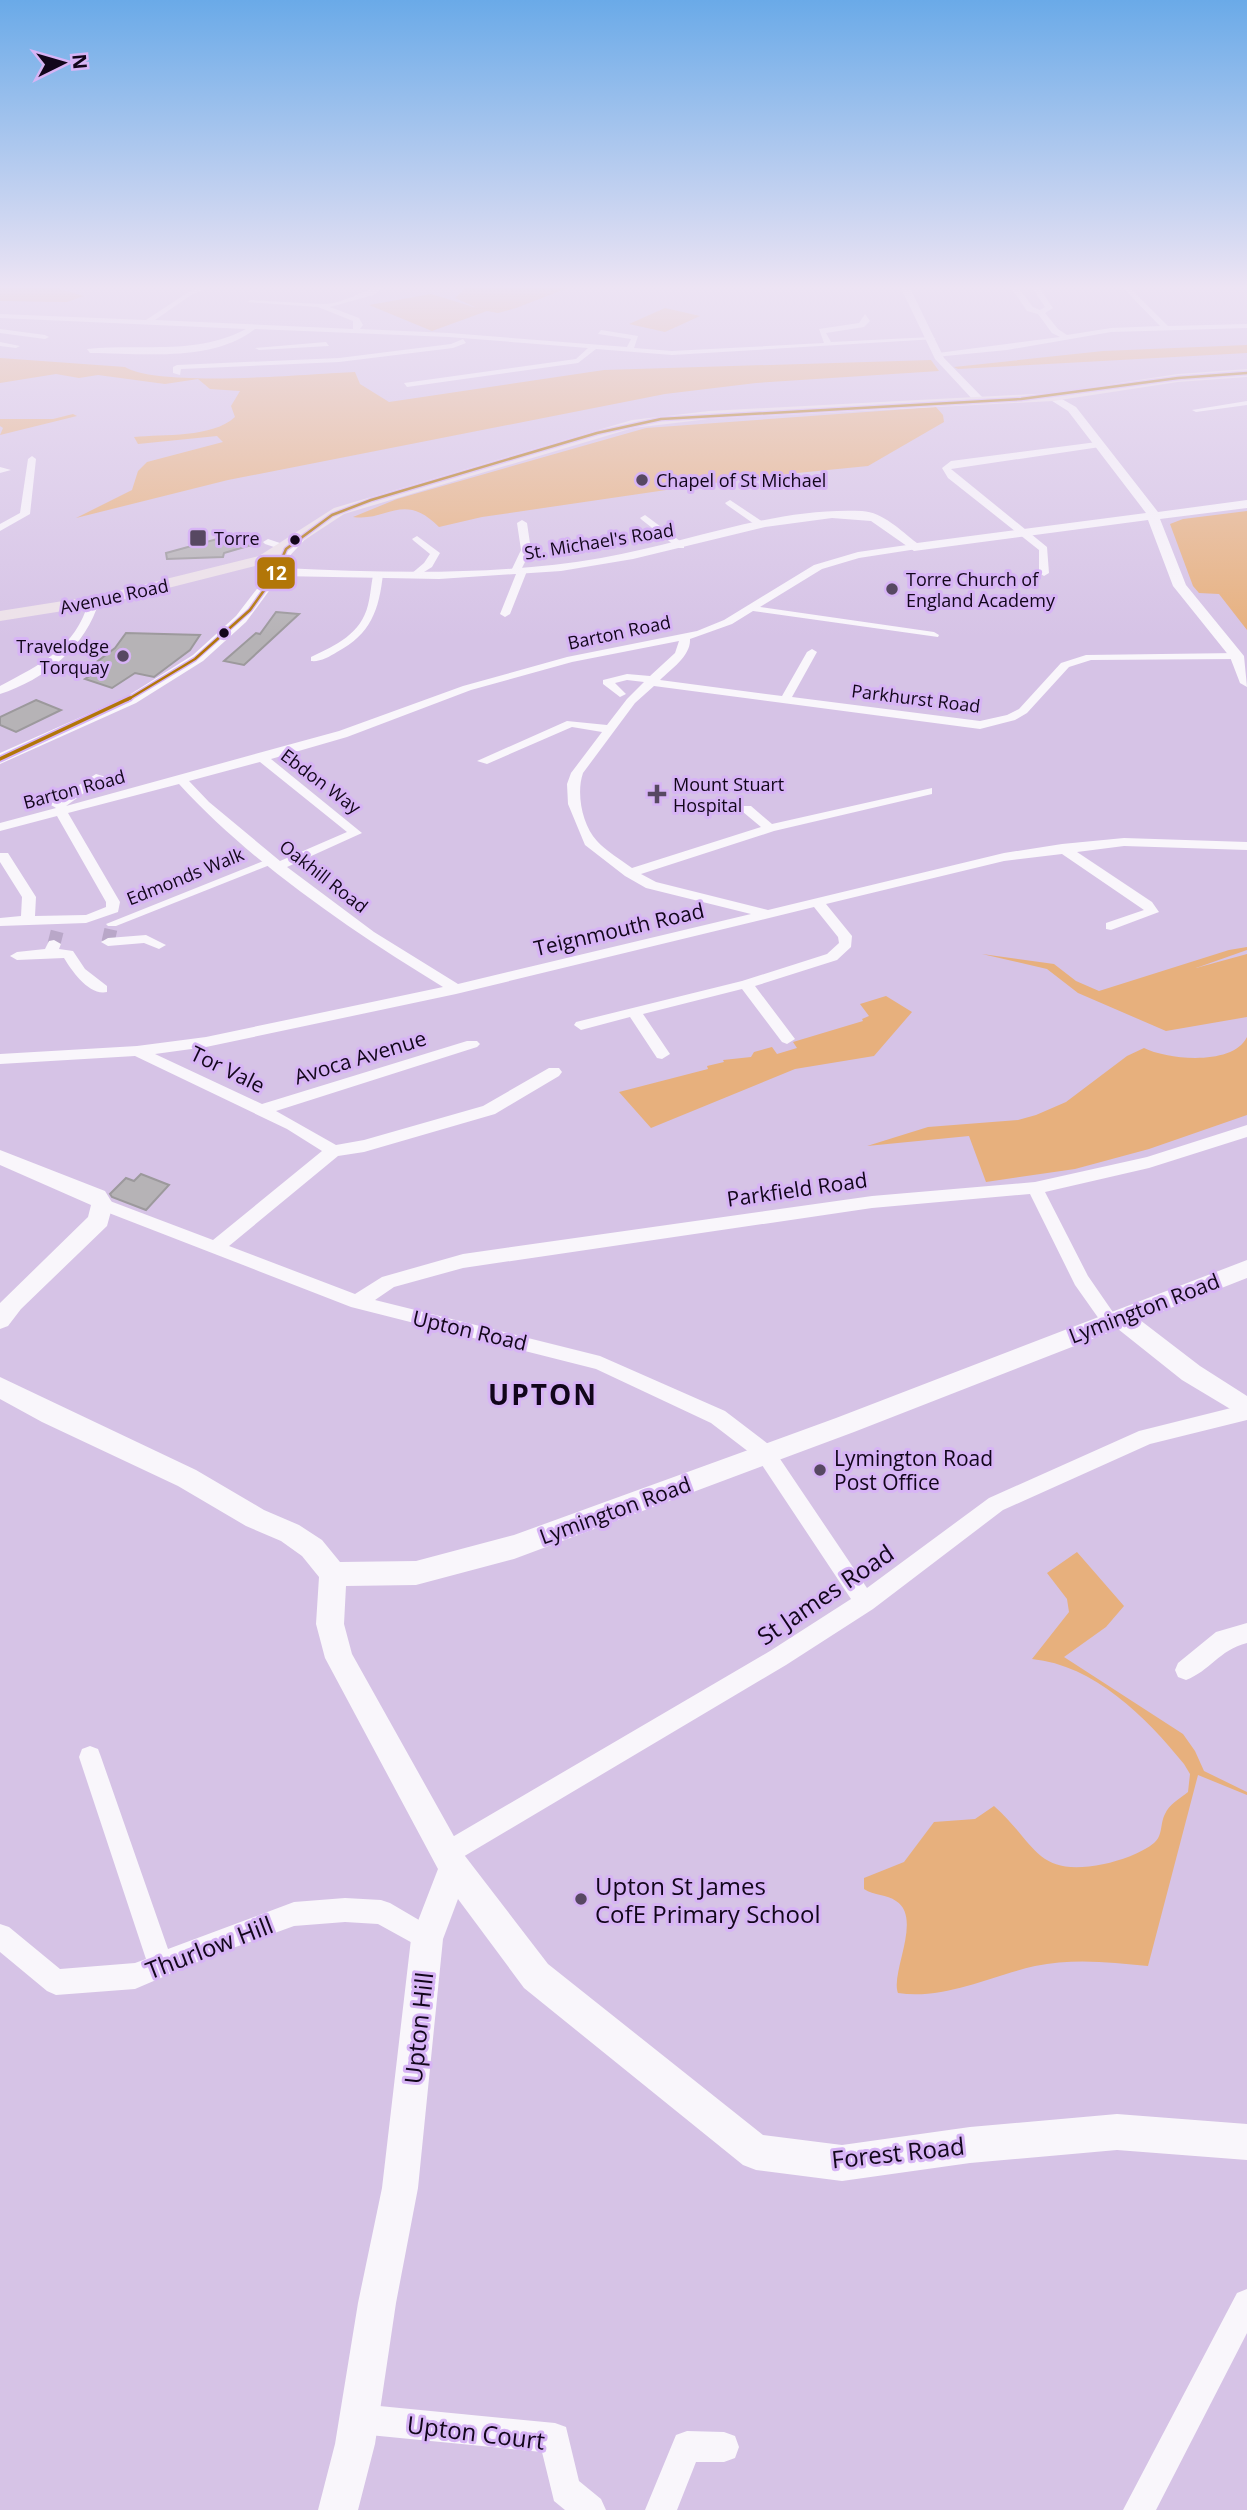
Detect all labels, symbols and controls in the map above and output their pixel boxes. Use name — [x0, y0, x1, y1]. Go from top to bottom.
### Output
north arrow — [28, 28, 98, 98]
text: N — [66, 53, 94, 70]
place label: Chapel of St Michael — [656, 468, 826, 492]
marker: Chapel of St Michael — [634, 472, 650, 488]
street label: St. Michael's Road — [523, 517, 675, 565]
place label: Torre — [214, 526, 260, 550]
marker: Torre — [188, 528, 208, 548]
unlabelled marker — [288, 533, 302, 547]
line badge: 12 — [256, 556, 296, 590]
text: 12 — [265, 560, 287, 586]
place label: Torre Church of England Academy — [906, 567, 1056, 612]
street label: Avenue Road — [58, 573, 170, 619]
marker: Torre Church of England Academy — [884, 581, 900, 597]
street label: Barton Road — [565, 609, 673, 655]
unlabelled marker — [217, 626, 231, 640]
place label: Travelodge Torquay — [16, 634, 110, 679]
marker: Travelodge Torquay — [115, 648, 131, 664]
street label: Parkhurst Road — [850, 678, 982, 718]
street label: Ebdon Way — [276, 743, 367, 820]
street label: Barton Road — [20, 764, 128, 814]
place label: Mount Stuart Hospital — [673, 772, 784, 817]
marker: Mount Stuart Hospital — [647, 784, 667, 804]
street label: Oakhill Road — [275, 834, 373, 918]
street label: Edmonds Walk — [123, 841, 248, 910]
street label: Teignmouth Road — [531, 896, 707, 962]
street label: Avoca Avenue — [291, 1024, 429, 1090]
street label: Tor Vale — [186, 1039, 270, 1099]
street label: Parkfield Road — [725, 1165, 869, 1213]
street label: Lymington Road — [1065, 1266, 1223, 1350]
street label: Upton Road — [410, 1303, 530, 1357]
district label: UPTON — [488, 1375, 598, 1413]
place label: Lymington Road Post Office — [834, 1444, 993, 1496]
marker: Lymington Road Post Office — [812, 1462, 828, 1478]
street label: Lymington Road — [535, 1470, 695, 1550]
street label: St James Road — [750, 1536, 900, 1652]
place label: Upton St James CofE Primary School — [595, 1869, 820, 1930]
marker: Upton St James CofE Primary School — [573, 1891, 589, 1907]
street label: Thurlow Hill — [141, 1908, 277, 1986]
street label: Upton Hill — [396, 1971, 440, 2085]
street label: Forest Road — [830, 2129, 966, 2175]
street label: Upton Court — [405, 2407, 547, 2457]

